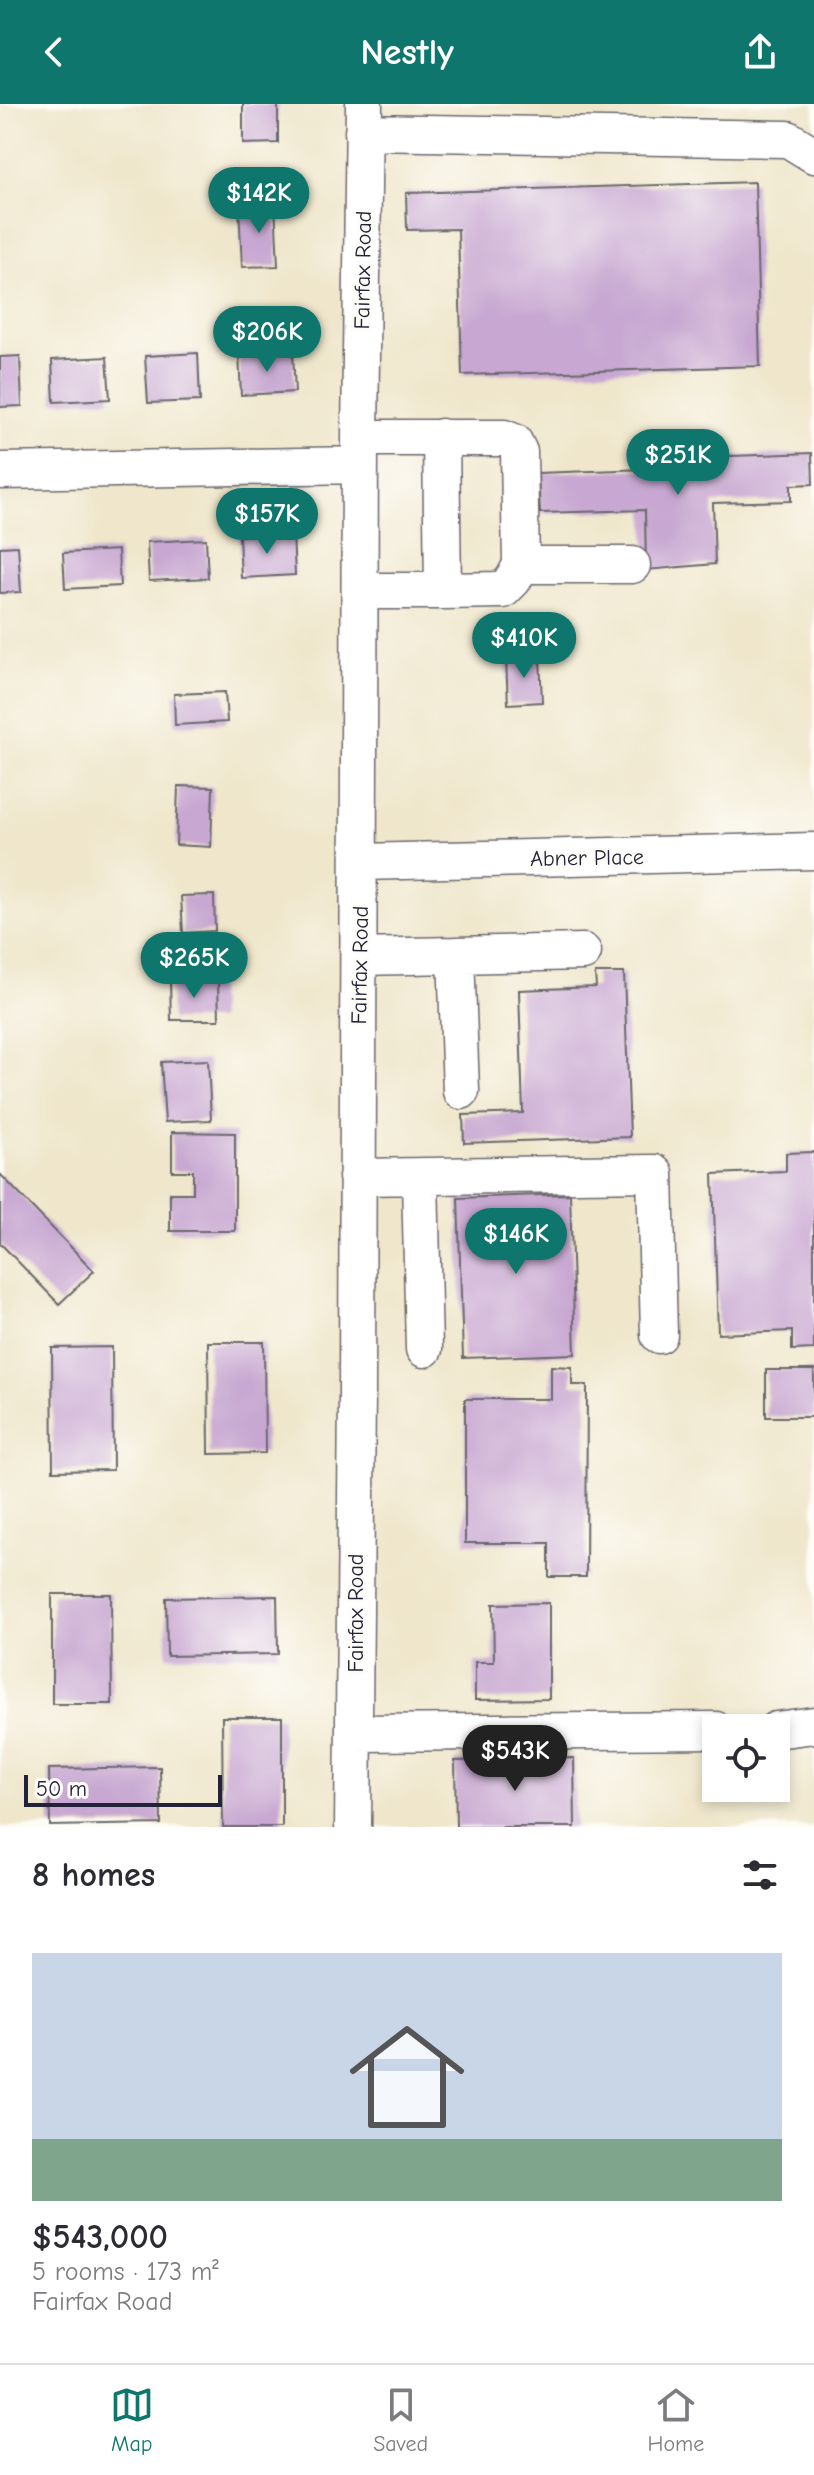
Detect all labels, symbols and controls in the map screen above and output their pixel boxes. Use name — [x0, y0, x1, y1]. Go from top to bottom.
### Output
icon: back — [32, 30, 76, 74]
icon: share — [738, 30, 782, 74]
text: Nestly — [360, 32, 454, 73]
pin: $142K — [203, 167, 315, 235]
text: $142K — [226, 178, 292, 208]
street label: Fairfax Road — [349, 210, 377, 330]
pin: $206K — [211, 306, 323, 374]
text: $206K — [231, 317, 303, 347]
pin: $251K — [622, 429, 734, 497]
text: $251K — [644, 440, 712, 470]
pin: $157K — [211, 488, 323, 556]
text: $157K — [234, 499, 300, 529]
pin: $410K — [468, 612, 580, 680]
text: $410K — [490, 623, 558, 653]
street label: Abner Place — [530, 844, 644, 872]
street label: Fairfax Road — [346, 905, 374, 1025]
pin: $265K — [138, 932, 250, 1000]
text: $265K — [159, 943, 229, 973]
pin: $146K — [460, 1208, 572, 1276]
text: $146K — [483, 1219, 549, 1249]
street label: Fairfax Road — [343, 1554, 369, 1672]
map controls — [702, 1714, 790, 1802]
button: locate — [702, 1714, 790, 1802]
pin: $543K — [459, 1725, 571, 1793]
text: $543K — [480, 1736, 550, 1766]
scale bar — [24, 1771, 222, 1807]
text: 50 m — [36, 1776, 87, 1802]
icon: filters — [738, 1853, 782, 1897]
text: 8 homes — [32, 1855, 155, 1895]
icon: home — [335, 2005, 479, 2149]
text: $543,000 — [32, 2217, 168, 2257]
text: 5 rooms · 173 m² — [32, 2257, 219, 2287]
text: Fairfax Road — [32, 2287, 172, 2317]
tab: Map — [110, 2383, 154, 2457]
tab: Saved — [373, 2383, 428, 2457]
tab: Home — [647, 2383, 704, 2457]

